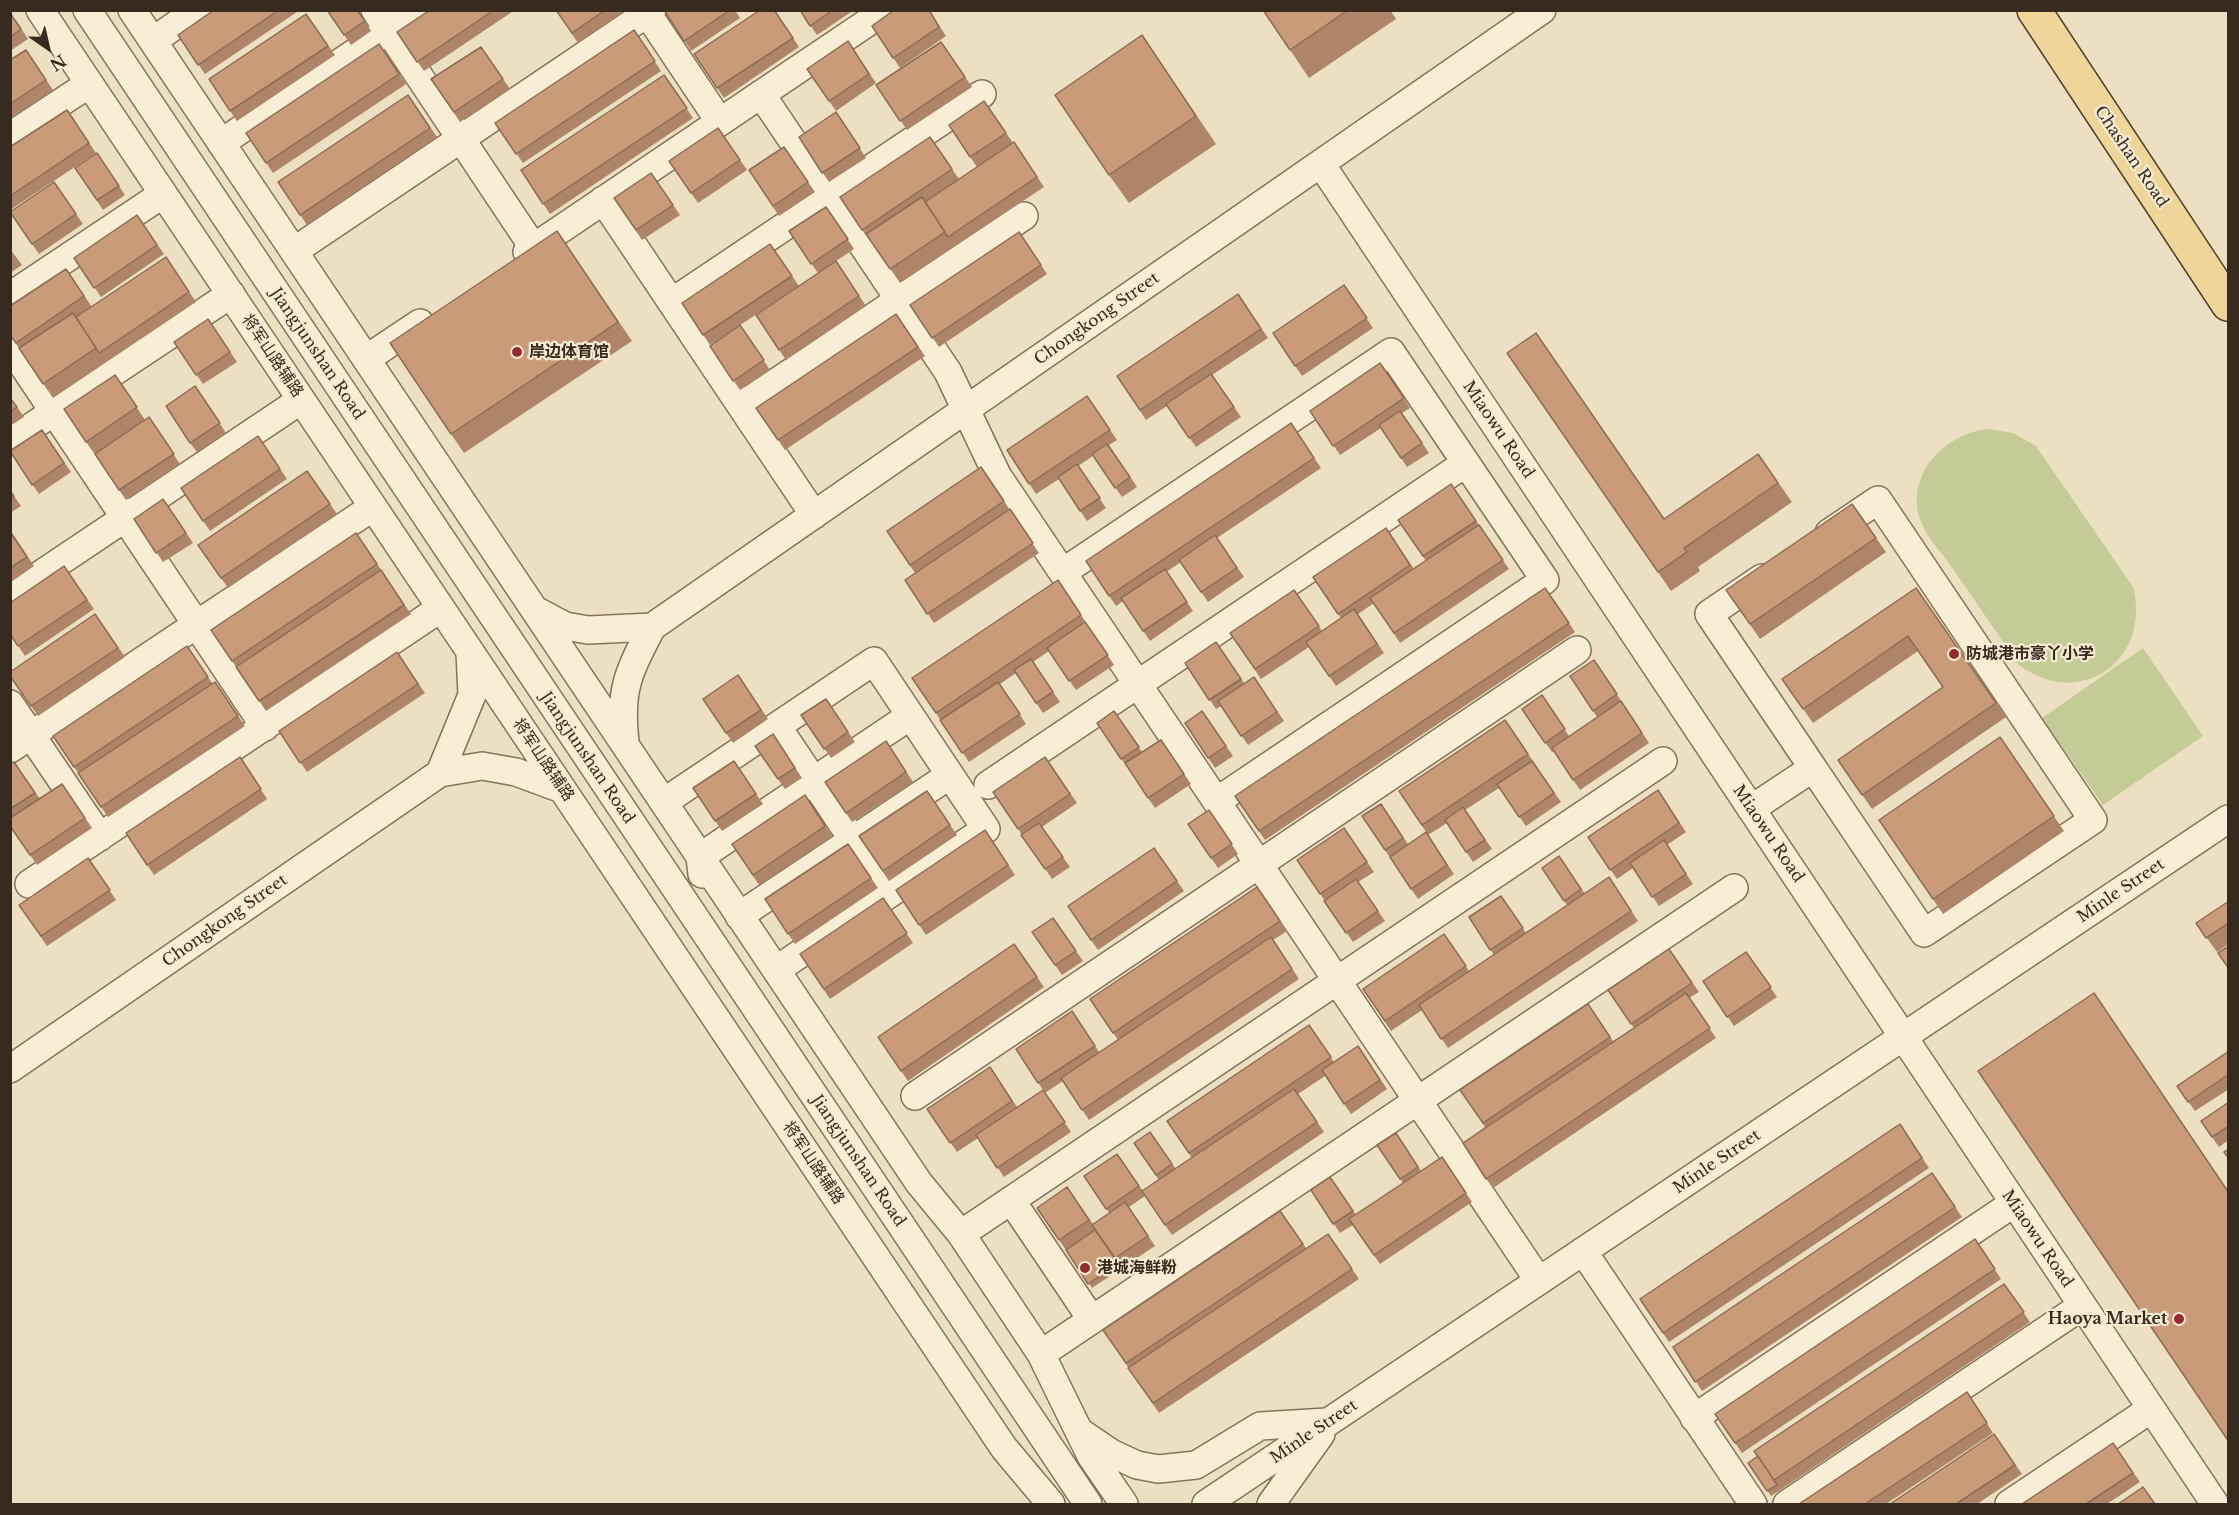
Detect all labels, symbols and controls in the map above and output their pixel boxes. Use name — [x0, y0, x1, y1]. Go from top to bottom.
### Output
north arrow — [18, 18, 78, 78]
text: N — [46, 50, 70, 75]
street label: Chashan Road — [2090, 103, 2172, 211]
street label: Chongkong Street — [1031, 269, 1163, 369]
street label: Jiangjunshan Road — [266, 285, 368, 423]
street label: 将军山路辅路 — [237, 311, 307, 401]
place label: 岸边体育馆 — [529, 342, 609, 362]
marker: 岸边体育馆 — [510, 345, 524, 359]
street label: Miaowu Road — [1458, 378, 1538, 482]
place label: 防城港市豪丫小学 — [1966, 644, 2094, 664]
marker: 防城港市豪丫小学 — [1947, 647, 1961, 661]
street label: Jiangjunshan Road — [536, 689, 638, 827]
street label: 将军山路辅路 — [508, 715, 578, 805]
street label: Miaowu Road — [1728, 782, 1808, 886]
street label: Minle Street — [2074, 855, 2168, 927]
street label: Chongkong Street — [159, 871, 291, 971]
street label: Jiangjunshan Road — [807, 1092, 909, 1230]
street label: 将军山路辅路 — [778, 1118, 848, 1208]
street label: Minle Street — [1670, 1126, 1764, 1198]
street label: Miaowu Road — [1997, 1187, 2077, 1291]
place label: 港城海鲜粉 — [1097, 1258, 1177, 1278]
marker: 港城海鲜粉 — [1078, 1261, 1092, 1275]
place label: Haoya Market — [2048, 1309, 2167, 1329]
marker: Haoya Market — [2172, 1312, 2186, 1326]
street label: Minle Street — [1267, 1396, 1361, 1468]

